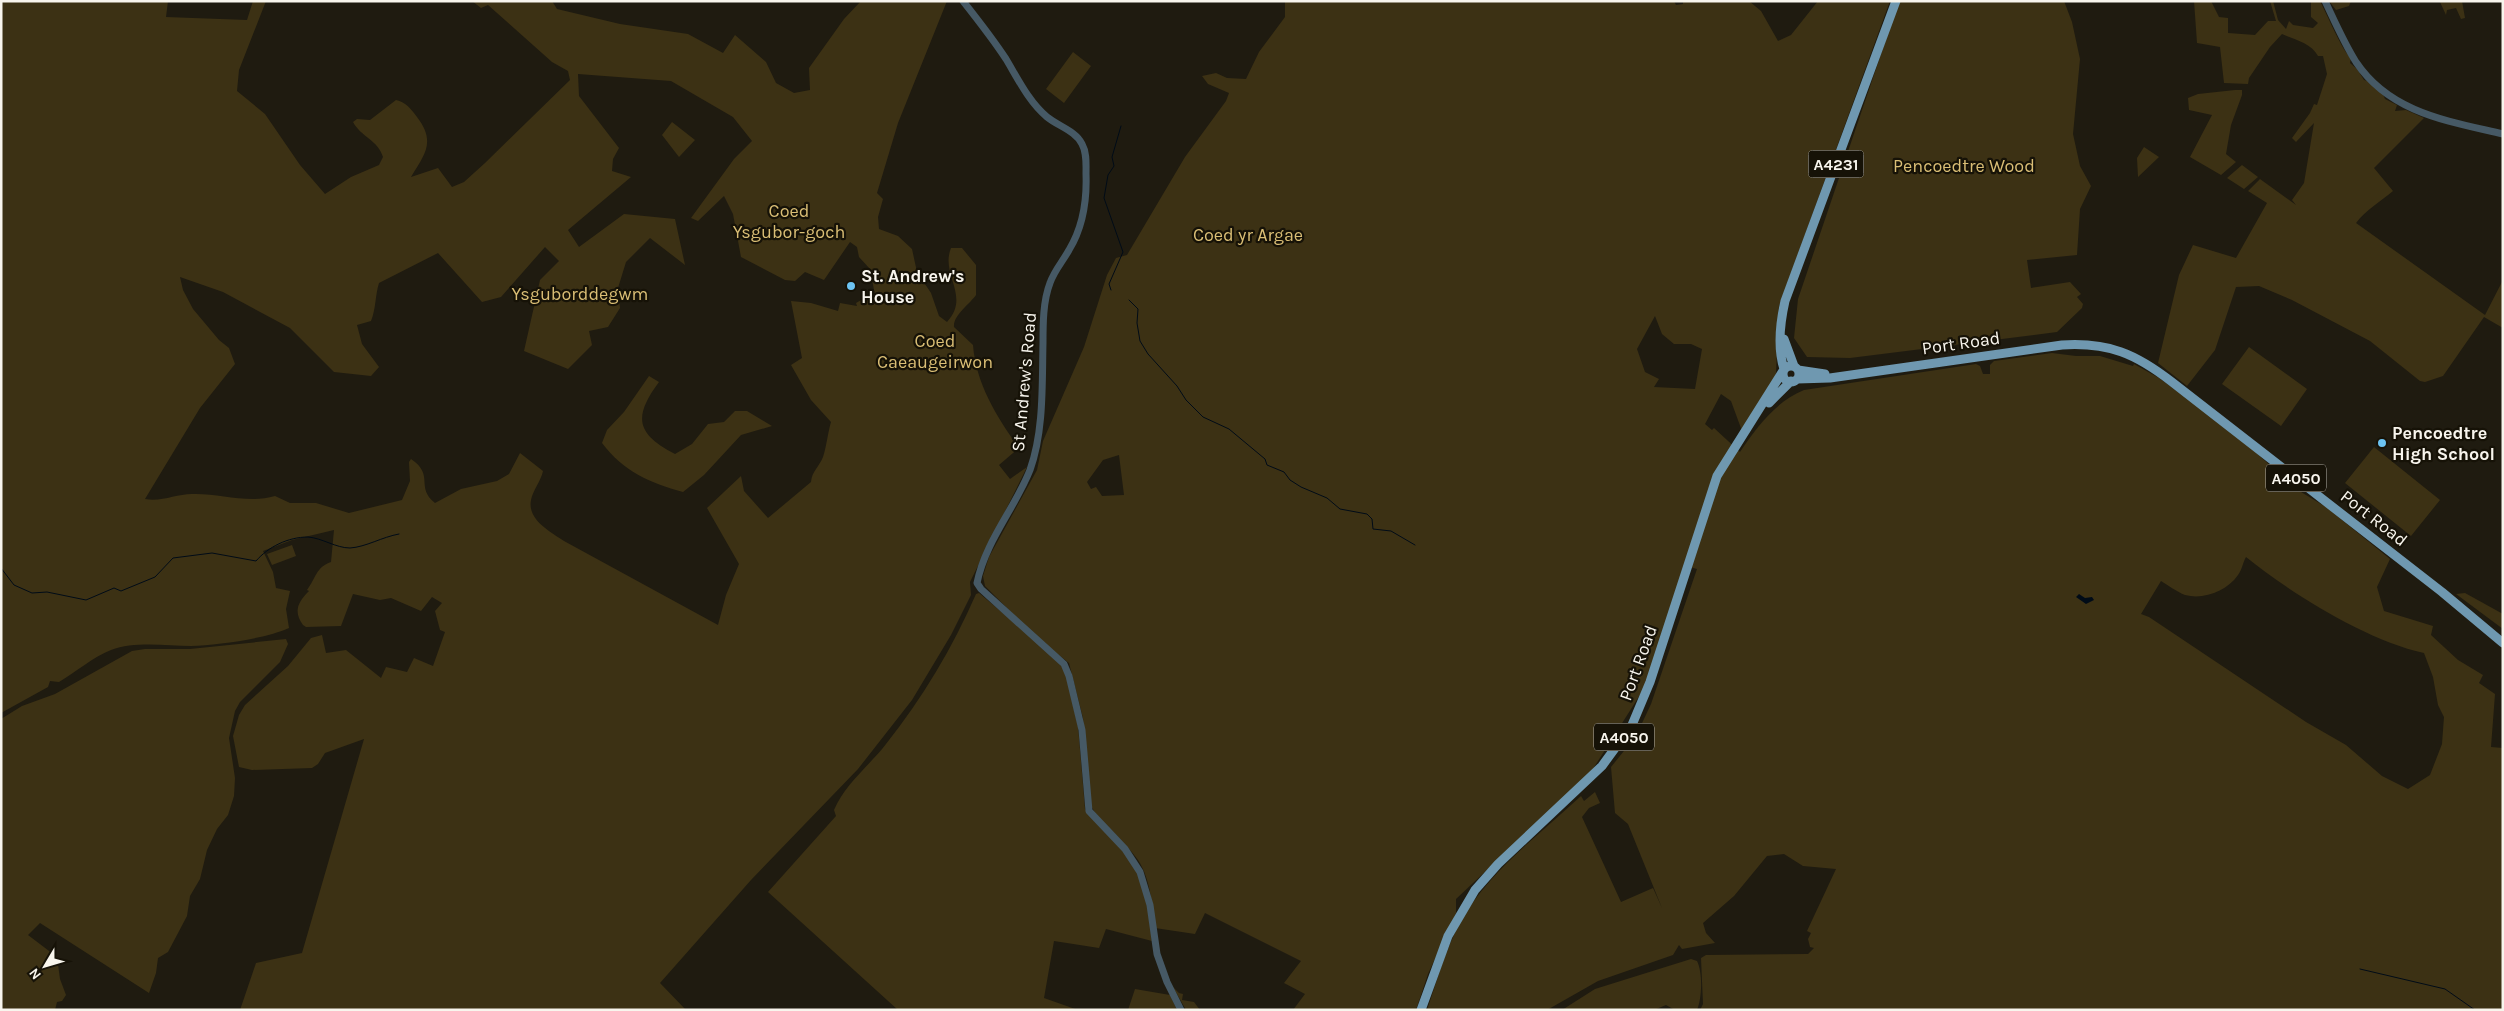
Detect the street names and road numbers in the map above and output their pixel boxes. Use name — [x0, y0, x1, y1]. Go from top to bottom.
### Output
road number: A4231 — [1808, 150, 1864, 178]
street label: St Andrew's Road — [1007, 311, 1041, 453]
street label: Port Road — [1920, 327, 2002, 359]
road number: A4050 — [2266, 464, 2326, 492]
street label: Port Road — [2336, 485, 2412, 551]
street label: Port Road — [1614, 622, 1662, 704]
road number: A4050 — [1594, 724, 1654, 750]

